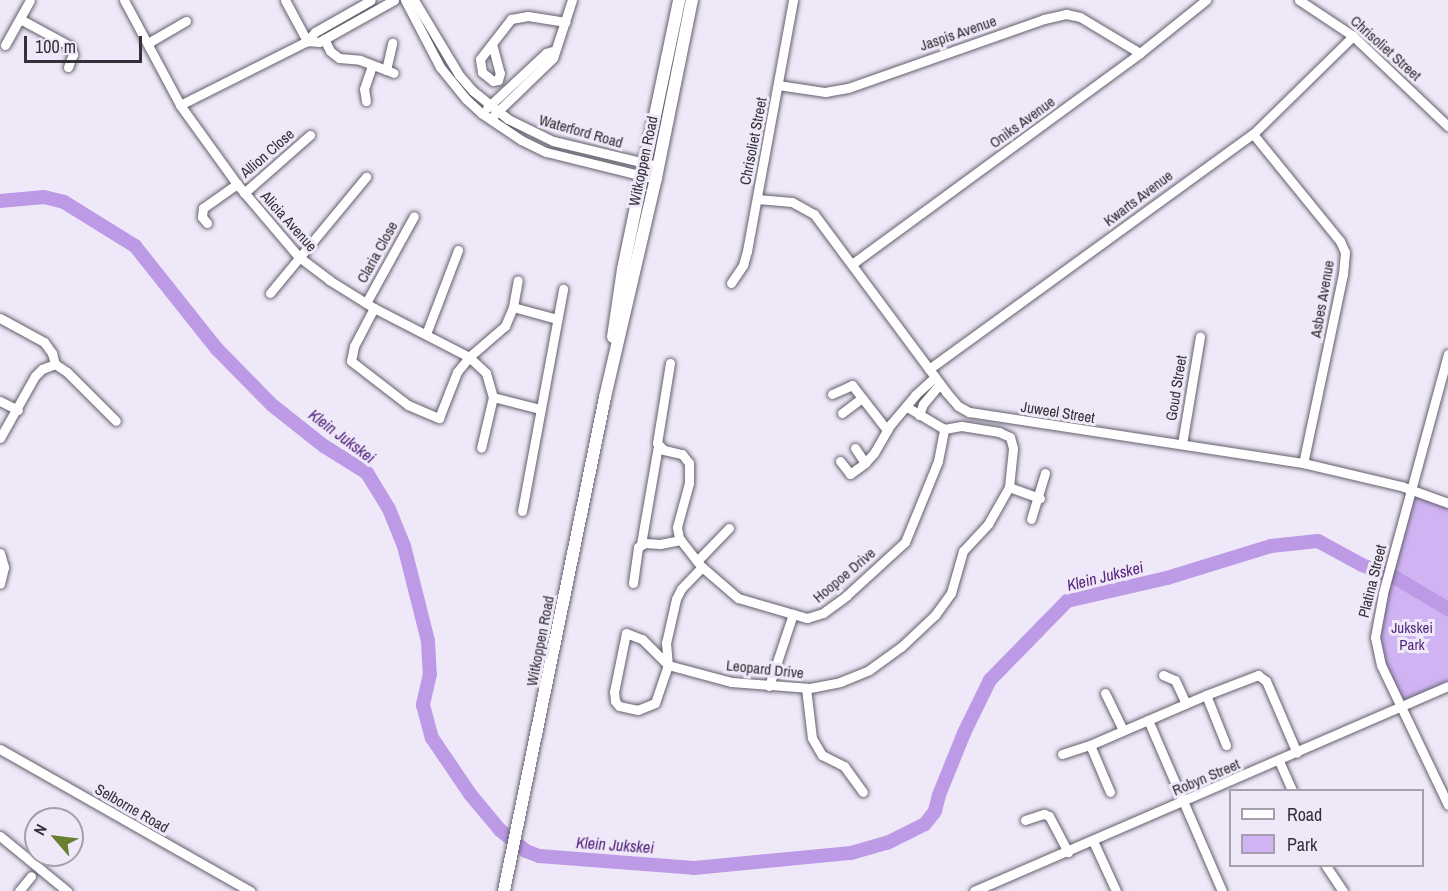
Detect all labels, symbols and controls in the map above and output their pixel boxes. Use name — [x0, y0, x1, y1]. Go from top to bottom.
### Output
street label: Jaspis Avenue — [917, 11, 999, 55]
street label: Chrisoliet Street — [1347, 12, 1425, 84]
scale bar — [27, 24, 146, 62]
text: 100 m — [35, 34, 76, 59]
street label: Oniks Avenue — [986, 92, 1058, 152]
street label: Chrisoliet Street — [736, 96, 770, 186]
street label: Waterford Road — [537, 110, 625, 152]
street label: Witkoppen Road — [625, 114, 661, 208]
street label: Allion Close — [236, 125, 298, 181]
street label: Kwarts Avenue — [1100, 166, 1176, 230]
street label: Alicia Avenue — [257, 187, 321, 255]
street label: Claria Close — [353, 218, 401, 286]
street label: Asbes Avenue — [1306, 258, 1338, 340]
street label: Goud Street — [1162, 354, 1190, 422]
street label: Juweel Street — [1020, 397, 1096, 427]
water label: Klein Jukskei — [305, 405, 379, 467]
street label: Platina Street — [1354, 543, 1390, 619]
street label: Hoopoe Drive — [809, 544, 879, 606]
water label: Klein Jukskei — [1065, 557, 1145, 595]
street label: Witkoppen Road — [522, 594, 558, 688]
park label: Jukskei Park — [1391, 618, 1433, 653]
street label: Leopard Drive — [725, 656, 805, 682]
street label: Robyn Street — [1169, 755, 1243, 799]
street label: Selborne Road — [92, 780, 172, 836]
legend — [1229, 789, 1424, 867]
text: Road — [1287, 802, 1322, 827]
north arrow — [24, 807, 84, 867]
text: N — [28, 820, 52, 839]
text: Park — [1287, 832, 1317, 857]
water label: Klein Jukskei — [575, 833, 655, 857]

